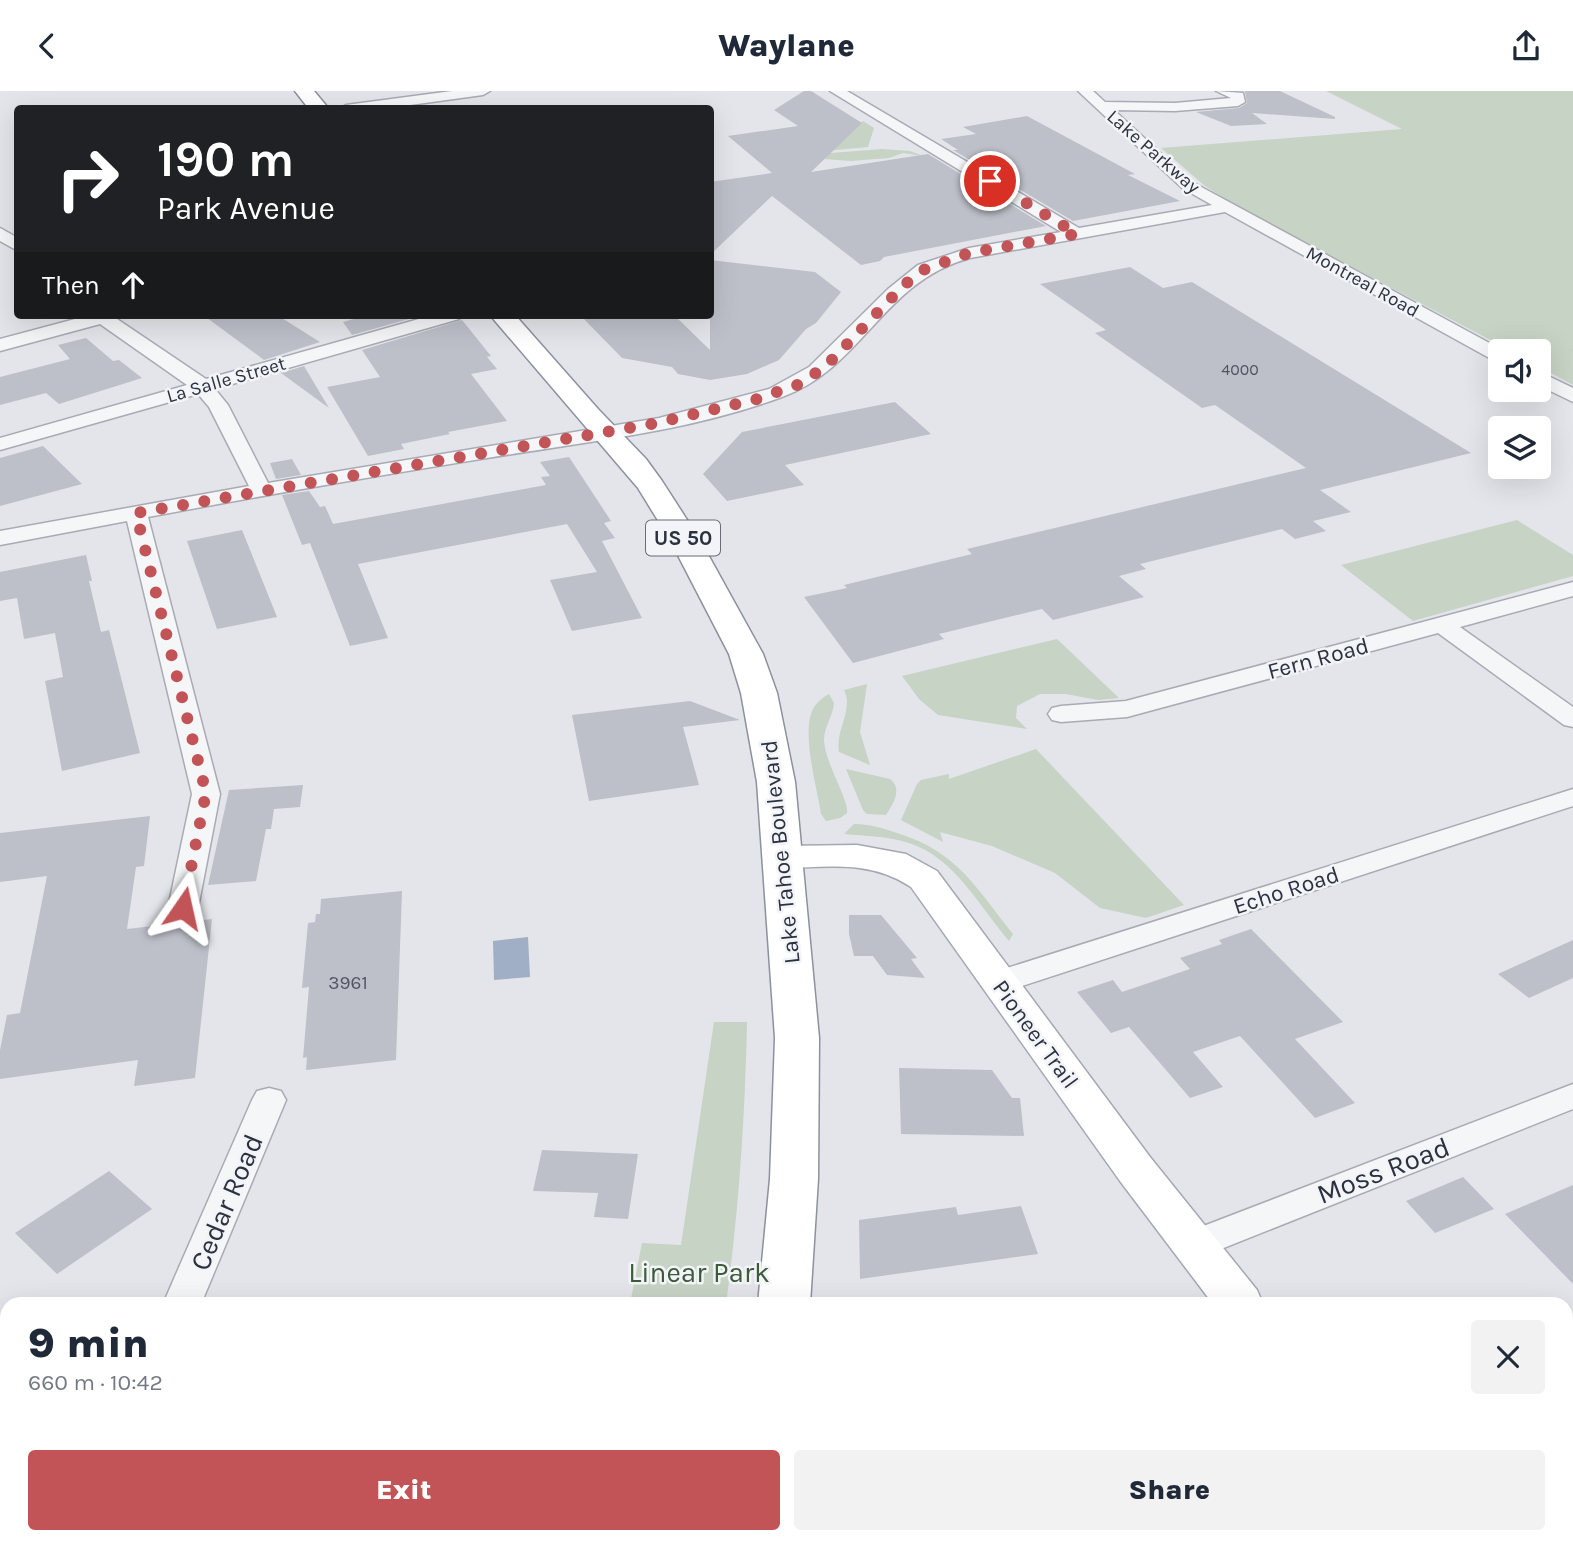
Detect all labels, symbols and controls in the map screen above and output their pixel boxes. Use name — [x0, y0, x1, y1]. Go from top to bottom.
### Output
icon: back — [28, 27, 66, 65]
text: Waylane — [718, 27, 855, 64]
icon: share — [1507, 27, 1545, 65]
street label: Lake Parkway — [1102, 105, 1204, 198]
text: 190 m — [157, 131, 294, 188]
icon: right — [42, 133, 133, 224]
pin — [960, 151, 1020, 211]
icon: arrive — [971, 162, 1009, 200]
text: Park Avenue — [157, 190, 335, 227]
street label: Montreal Road — [1302, 242, 1423, 322]
icon: ahead — [114, 266, 152, 304]
text: Then — [42, 270, 100, 301]
map controls — [1488, 339, 1551, 479]
button: sound — [1488, 339, 1551, 402]
street label: La Salle Street — [164, 352, 288, 407]
house number: 4000 — [1221, 360, 1259, 379]
button: layers — [1488, 416, 1551, 479]
road number: US 50 — [646, 521, 720, 555]
street label: Fern Road — [1264, 632, 1372, 685]
street label: Lake Tahoe Boulevard — [755, 739, 806, 965]
street label: Echo Road — [1230, 861, 1342, 920]
position arrow — [146, 871, 220, 945]
house number: 3961 — [328, 972, 368, 994]
street label: Pioneer Trail — [987, 975, 1084, 1094]
street label: Cedar Road — [183, 1129, 270, 1275]
street label: Moss Road — [1312, 1130, 1454, 1211]
park label: Linear Park — [628, 1256, 770, 1289]
text: 9 min — [28, 1318, 149, 1368]
button: close — [1471, 1320, 1545, 1394]
text: 660 m · 10:42 — [28, 1369, 163, 1396]
button: Exit — [28, 1450, 780, 1530]
button: Share — [794, 1450, 1545, 1530]

